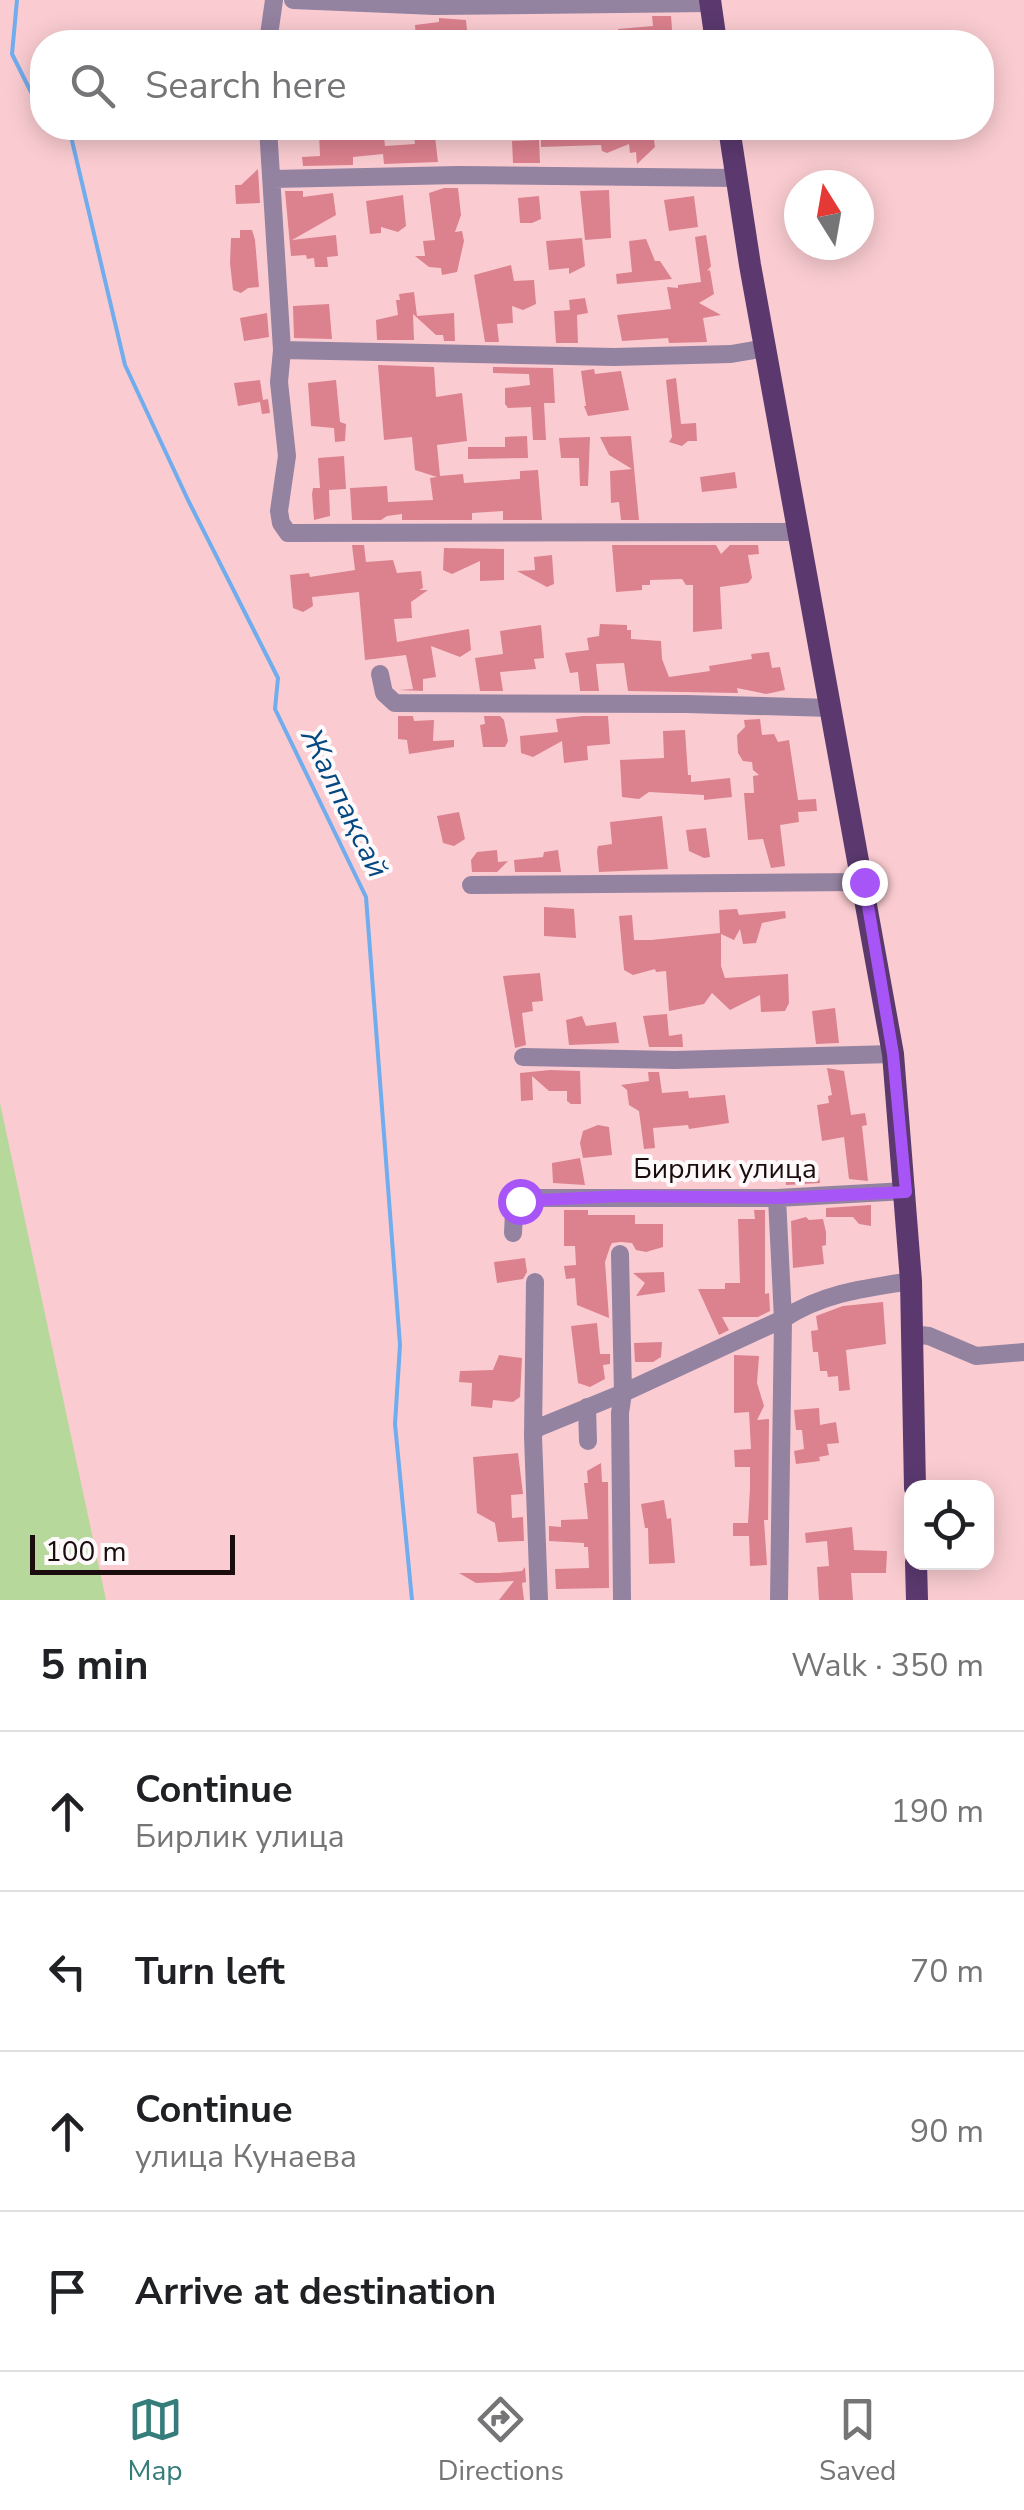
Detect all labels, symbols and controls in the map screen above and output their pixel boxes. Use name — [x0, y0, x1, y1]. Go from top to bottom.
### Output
search box — [30, 30, 994, 140]
icon: search — [65, 58, 120, 113]
text: Search here — [145, 60, 346, 111]
north arrow — [784, 170, 874, 260]
water label: Жалпақсай — [290, 721, 398, 885]
route end — [842, 860, 888, 906]
street label: Бирлик улица — [633, 1150, 817, 1188]
route start — [498, 1179, 544, 1225]
map controls — [904, 1480, 994, 1570]
button: locate — [904, 1480, 994, 1570]
scale bar — [30, 1530, 235, 1574]
text: 100 m — [45, 1533, 127, 1571]
text: 5 min — [40, 1637, 149, 1694]
text: Walk · 350 m — [791, 1644, 984, 1687]
text: Continue — [135, 1764, 293, 1815]
icon: ahead — [40, 1784, 95, 1839]
text: 190 m — [891, 1790, 984, 1833]
text: Бирлик улица — [135, 1815, 345, 1858]
icon: left — [40, 1944, 95, 1999]
text: Turn left — [135, 1946, 285, 1997]
text: 70 m — [910, 1950, 984, 1993]
text: Continue — [135, 2084, 293, 2135]
icon: ahead — [40, 2104, 95, 2159]
text: 90 m — [910, 2110, 984, 2153]
text: улица Кунаева — [135, 2135, 357, 2178]
icon: arrive — [40, 2264, 95, 2319]
text: Arrive at destination — [135, 2266, 496, 2317]
tab: Map — [128, 2392, 183, 2490]
tab: Directions — [438, 2392, 564, 2490]
tab: Saved — [819, 2392, 896, 2490]

